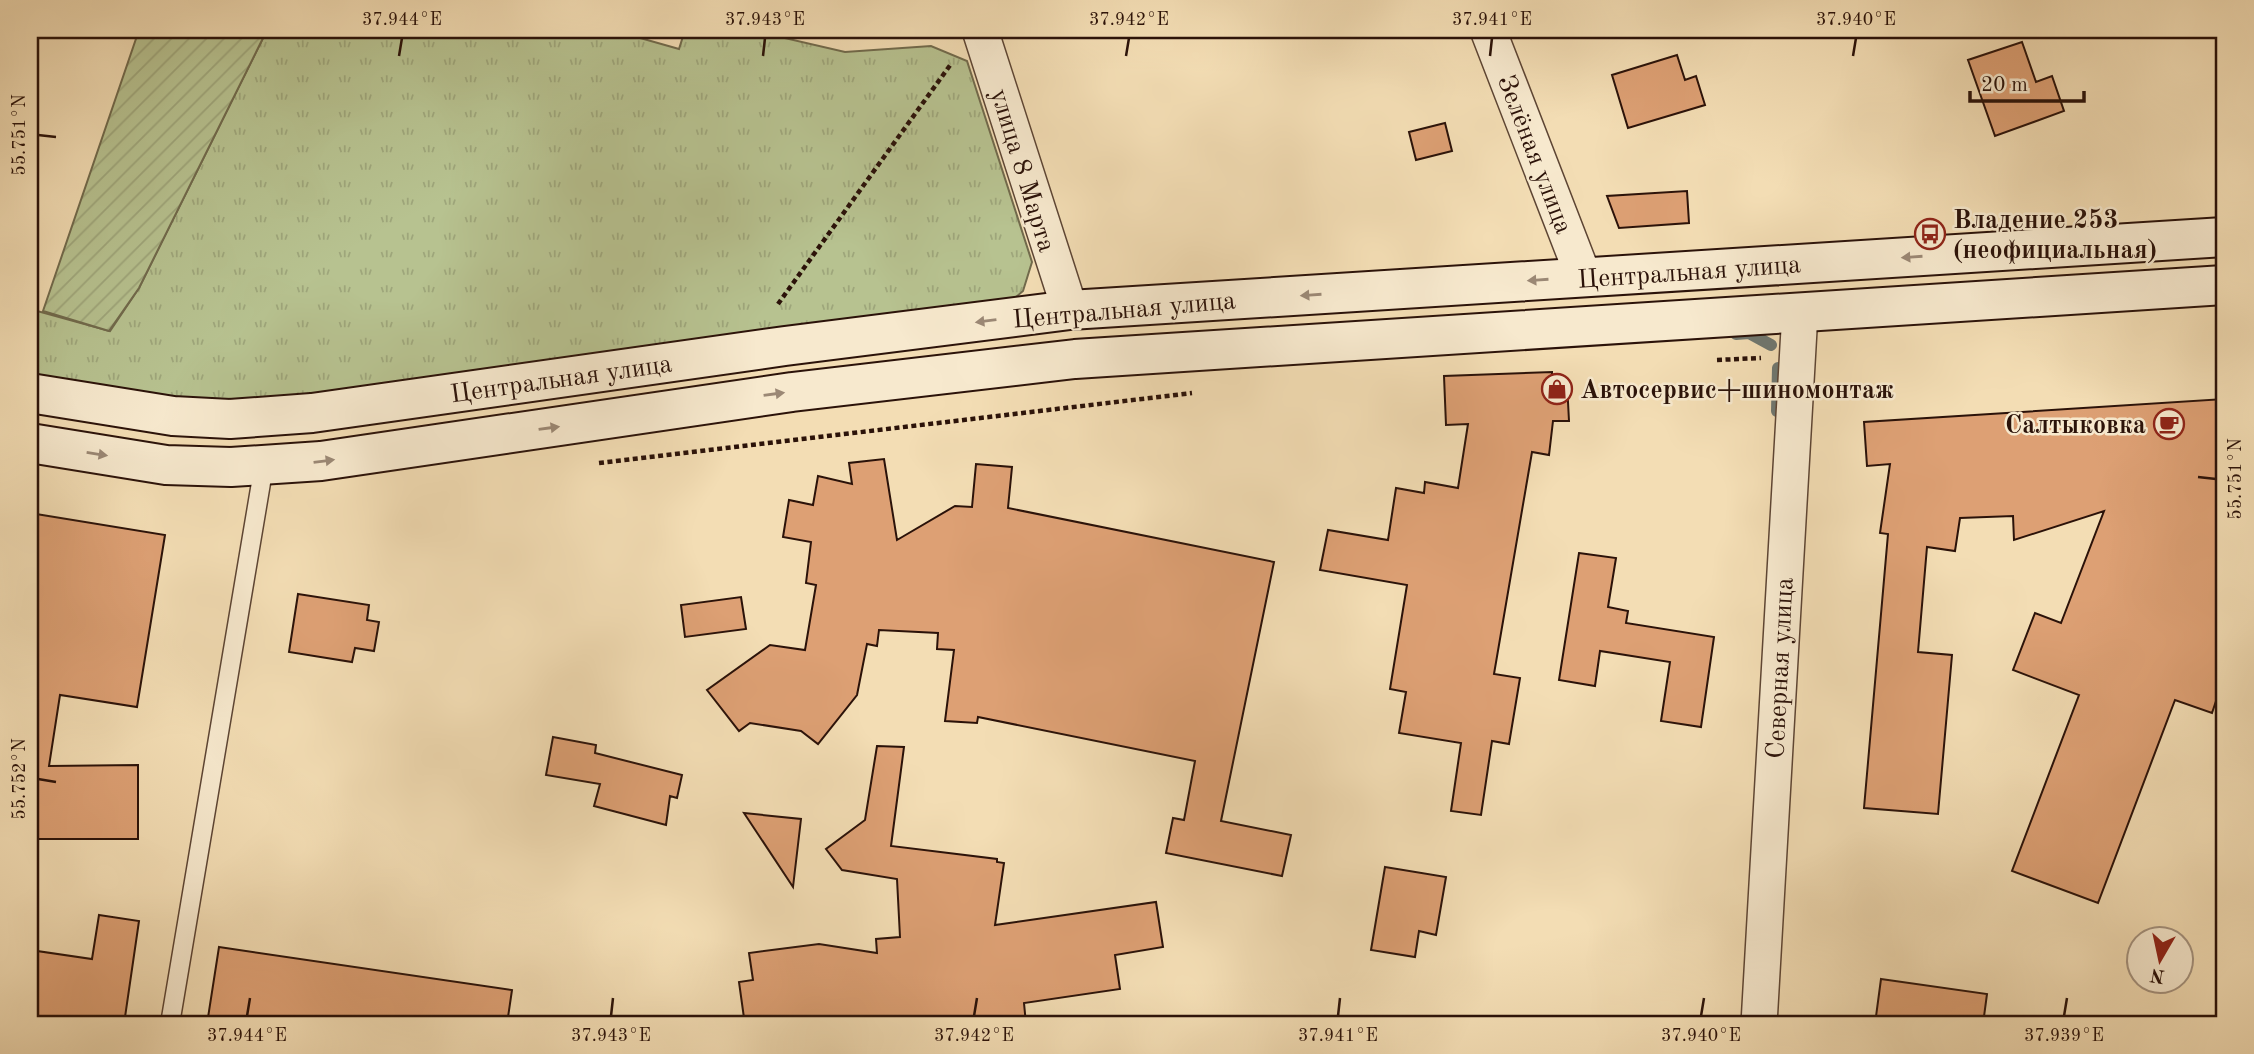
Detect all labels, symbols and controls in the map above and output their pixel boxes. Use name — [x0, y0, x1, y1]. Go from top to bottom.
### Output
text: 37.944°E — [362, 11, 442, 29]
text: 37.943°E — [725, 11, 805, 29]
text: 37.942°E — [1089, 11, 1169, 29]
text: 37.941°E — [1452, 11, 1532, 29]
text: 37.940°E — [1816, 11, 1896, 29]
scale bar — [1970, 60, 2084, 104]
street label: Зелёная улица — [1492, 72, 1576, 238]
text: 20 m — [1981, 75, 2028, 96]
street label: улица 8 Марта — [985, 86, 1059, 256]
text: 55.751°N — [11, 94, 29, 176]
place label: Владение 253 (неофициальная) — [1953, 208, 2157, 265]
bus stop icon: Владение 253 (неофициальная) — [1913, 217, 1947, 251]
street label: Центральная улица — [1577, 252, 1802, 294]
one-way arrow — [1900, 252, 1922, 263]
one-way arrow — [1527, 275, 1549, 286]
street label: Центральная улица — [1012, 288, 1237, 334]
one-way arrow — [1300, 290, 1322, 301]
one-way arrow — [975, 315, 997, 326]
street label: Центральная улица — [449, 352, 674, 408]
shop icon: Автосервис+шиномонтаж — [1540, 372, 1574, 406]
place label: Автосервис+шиномонтаж — [1580, 378, 1894, 404]
one-way arrow — [763, 389, 785, 400]
cafe icon: Салтыковка — [2152, 407, 2186, 441]
place label: Салтыковка — [2005, 413, 2146, 439]
one-way arrow — [538, 422, 560, 433]
text: 55.751°N — [2227, 438, 2245, 520]
one-way arrow — [86, 449, 108, 460]
one-way arrow — [313, 455, 335, 466]
street label: Северная улица — [1763, 577, 1799, 760]
text: 55.752°N — [11, 738, 29, 820]
north arrow — [2124, 925, 2194, 995]
text: N — [2149, 964, 2166, 985]
text: 37.944°E — [207, 1027, 287, 1045]
text: 37.943°E — [571, 1027, 651, 1045]
text: 37.942°E — [934, 1027, 1014, 1045]
text: 37.941°E — [1298, 1027, 1378, 1045]
text: 37.940°E — [1661, 1027, 1741, 1045]
text: 37.939°E — [2024, 1027, 2104, 1045]

